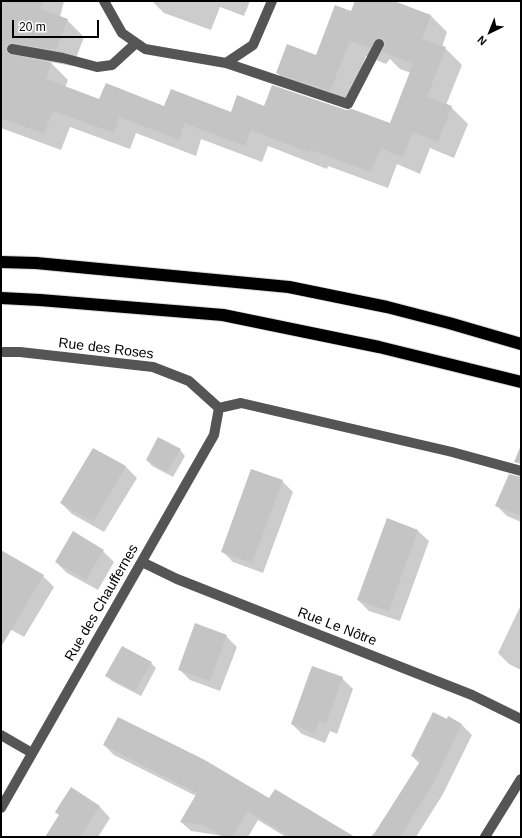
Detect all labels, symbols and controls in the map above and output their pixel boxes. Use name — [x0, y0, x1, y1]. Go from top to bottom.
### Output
scale bar — [14, 12, 101, 38]
north arrow — [470, 12, 510, 52]
text: 20 m — [19, 20, 46, 34]
text: N — [475, 34, 489, 48]
street label: Rue des Roses — [57, 335, 155, 363]
street label: Rue des Chauffernes — [62, 542, 142, 664]
street label: Rue Le Nôtre — [295, 604, 379, 650]

